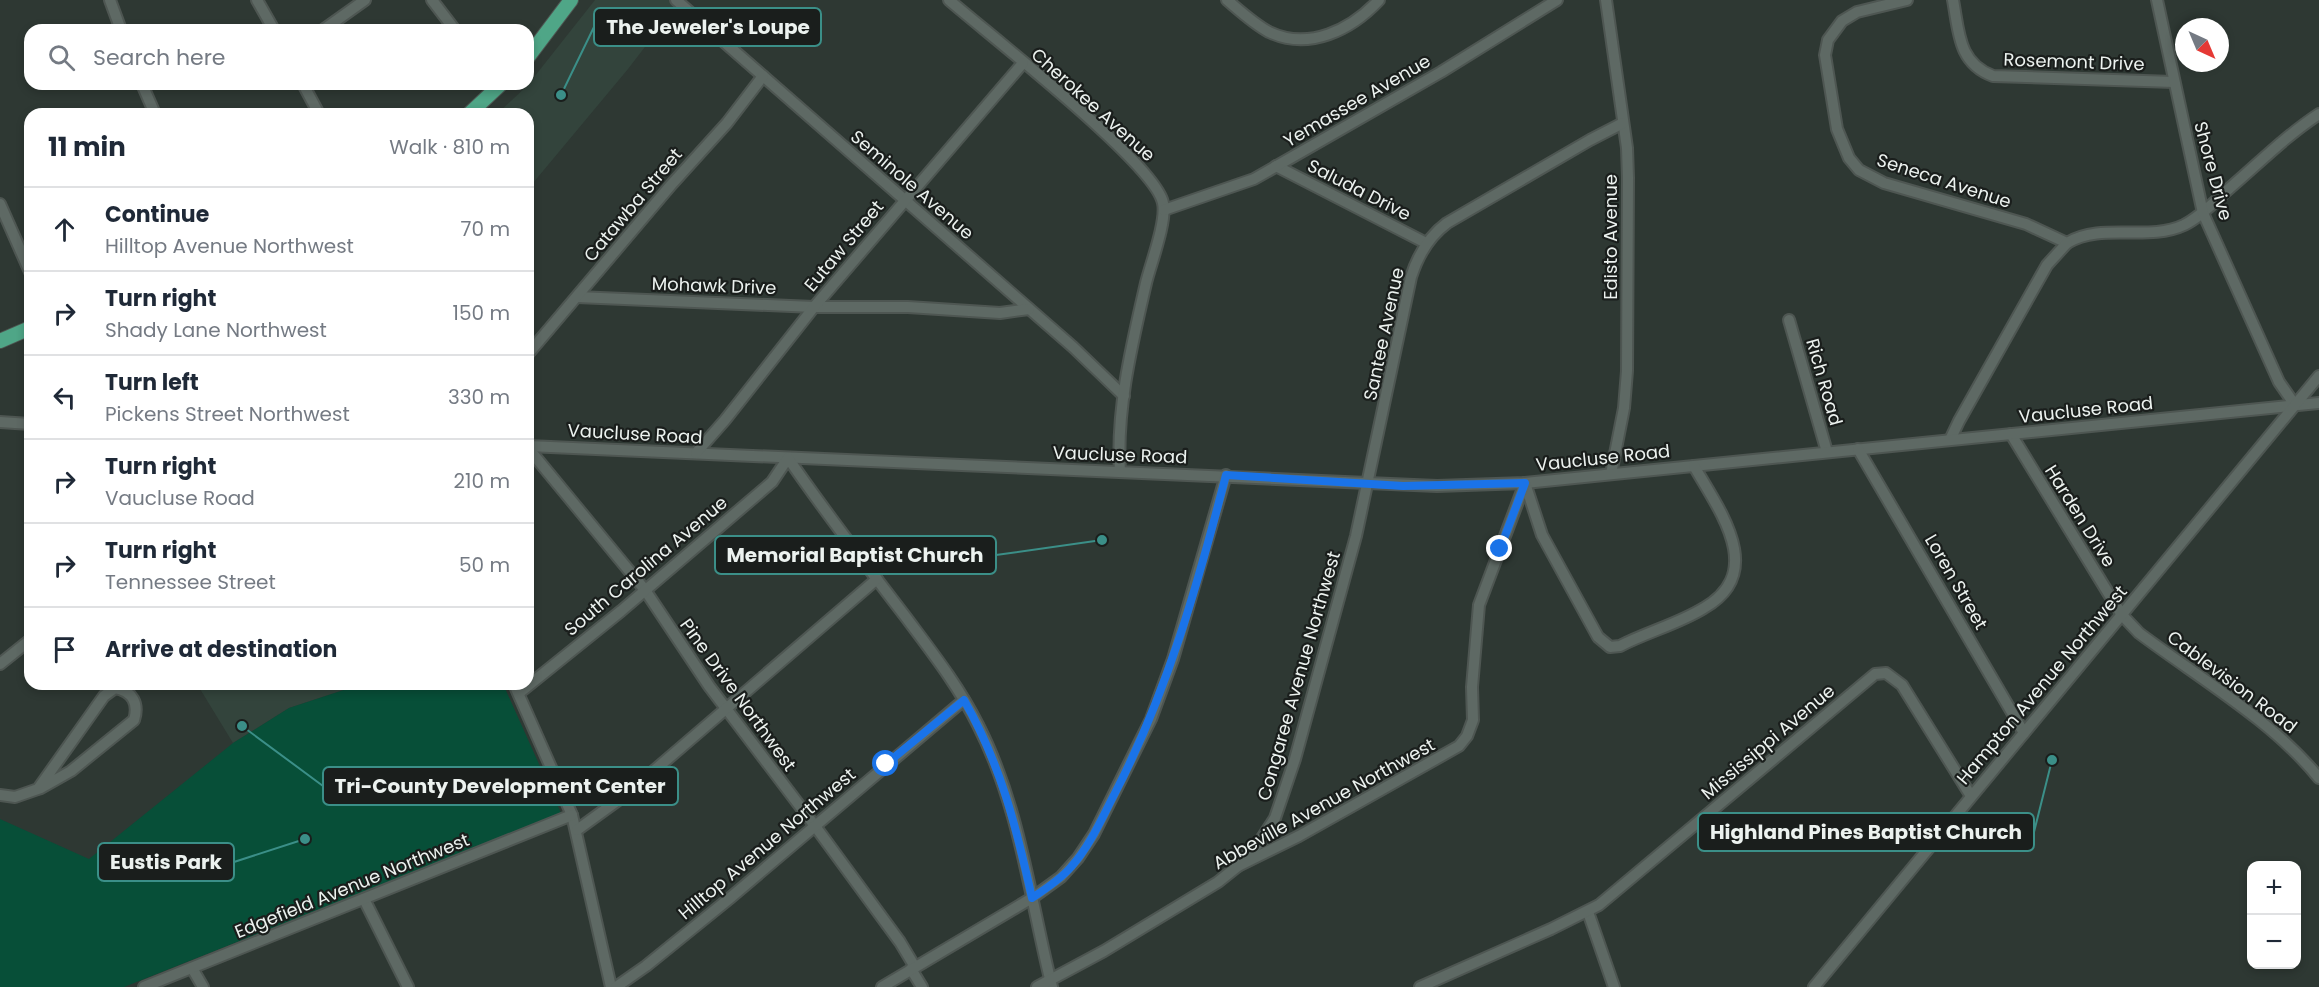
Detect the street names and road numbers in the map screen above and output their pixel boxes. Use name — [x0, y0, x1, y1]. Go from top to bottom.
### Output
street label: Cherokee Avenue — [1026, 42, 1161, 167]
street label: Rosemont Drive — [2003, 47, 2145, 76]
street label: Yemassee Avenue — [1279, 48, 1435, 153]
street label: Shore Drive — [2188, 119, 2239, 223]
street label: Seminole Avenue — [845, 124, 979, 245]
street label: Catawba Street — [578, 142, 688, 267]
street label: Seneca Avenue — [1874, 147, 2015, 214]
street label: Saluda Drive — [1303, 153, 1415, 226]
street label: Edisto Avenue — [1598, 174, 1623, 300]
street label: Eutaw Street — [798, 195, 889, 297]
street label: Santee Avenue — [1357, 265, 1410, 403]
street label: Mohawk Drive — [651, 271, 777, 300]
street label: Rich Road — [1800, 335, 1849, 428]
street label: Vaucluse Road — [2018, 390, 2154, 429]
street label: Vaucluse Road — [567, 417, 703, 450]
street label: Vaucluse Road — [1535, 438, 1671, 477]
street label: Vaucluse Road — [1052, 440, 1188, 469]
street label: Harden Drive — [2039, 460, 2122, 572]
street label: South Carolina Avenue — [559, 490, 733, 641]
street label: Loren Street — [1919, 530, 1994, 634]
street label: Congaree Avenue Northwest — [1251, 548, 1346, 803]
street label: Hampton Avenue Northwest — [1951, 580, 2132, 790]
street label: Pine Drive Northwest — [674, 613, 802, 776]
street label: Cablevision Road — [2162, 624, 2302, 739]
street label: Mississippi Avenue — [1695, 678, 1840, 805]
street label: Abbeville Avenue Northwest — [1208, 732, 1439, 875]
street label: Hilltop Avenue Northwest — [673, 762, 861, 925]
street label: Edgefield Avenue Northwest — [231, 827, 473, 944]

